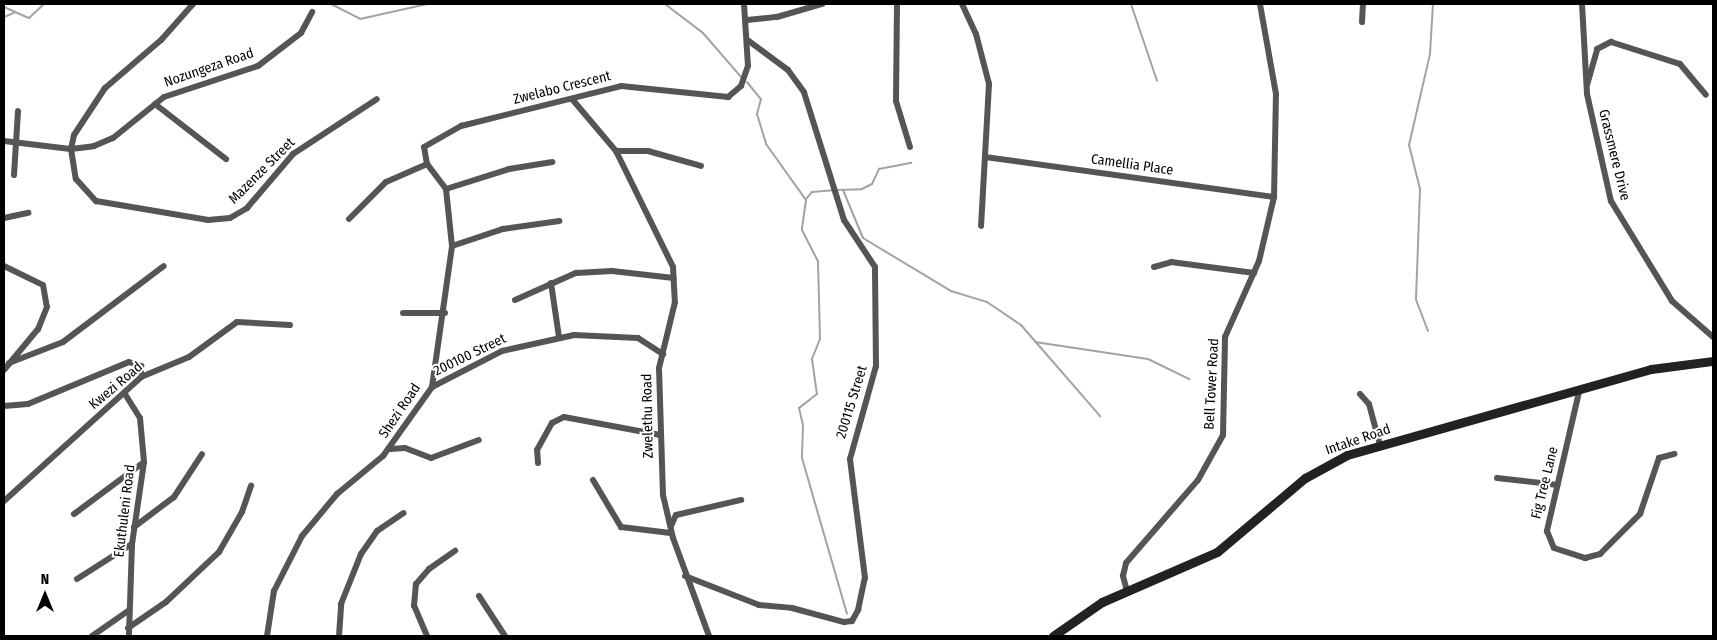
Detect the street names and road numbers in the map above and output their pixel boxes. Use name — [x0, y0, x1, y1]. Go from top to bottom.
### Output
street label: Nozungeza Road — [162, 45, 256, 91]
street label: Zwelabo Crescent — [511, 68, 613, 108]
street label: Grassmere Drive — [1595, 108, 1633, 202]
street label: Mazenze Street — [225, 134, 299, 208]
street label: Camellia Place — [1090, 151, 1174, 179]
street label: 200100 Street — [431, 330, 509, 380]
street label: Bell Tower Road — [1201, 338, 1223, 430]
street label: Kwezi Road — [86, 359, 146, 413]
street label: 200115 Street — [833, 364, 871, 440]
street label: Zwelethu Road — [639, 374, 657, 458]
street label: Shezi Road — [376, 380, 424, 442]
street label: Intake Road — [1323, 421, 1393, 459]
street label: Fig Tree Lane — [1528, 445, 1562, 521]
street label: Ekuthuleni Road — [111, 464, 139, 558]

